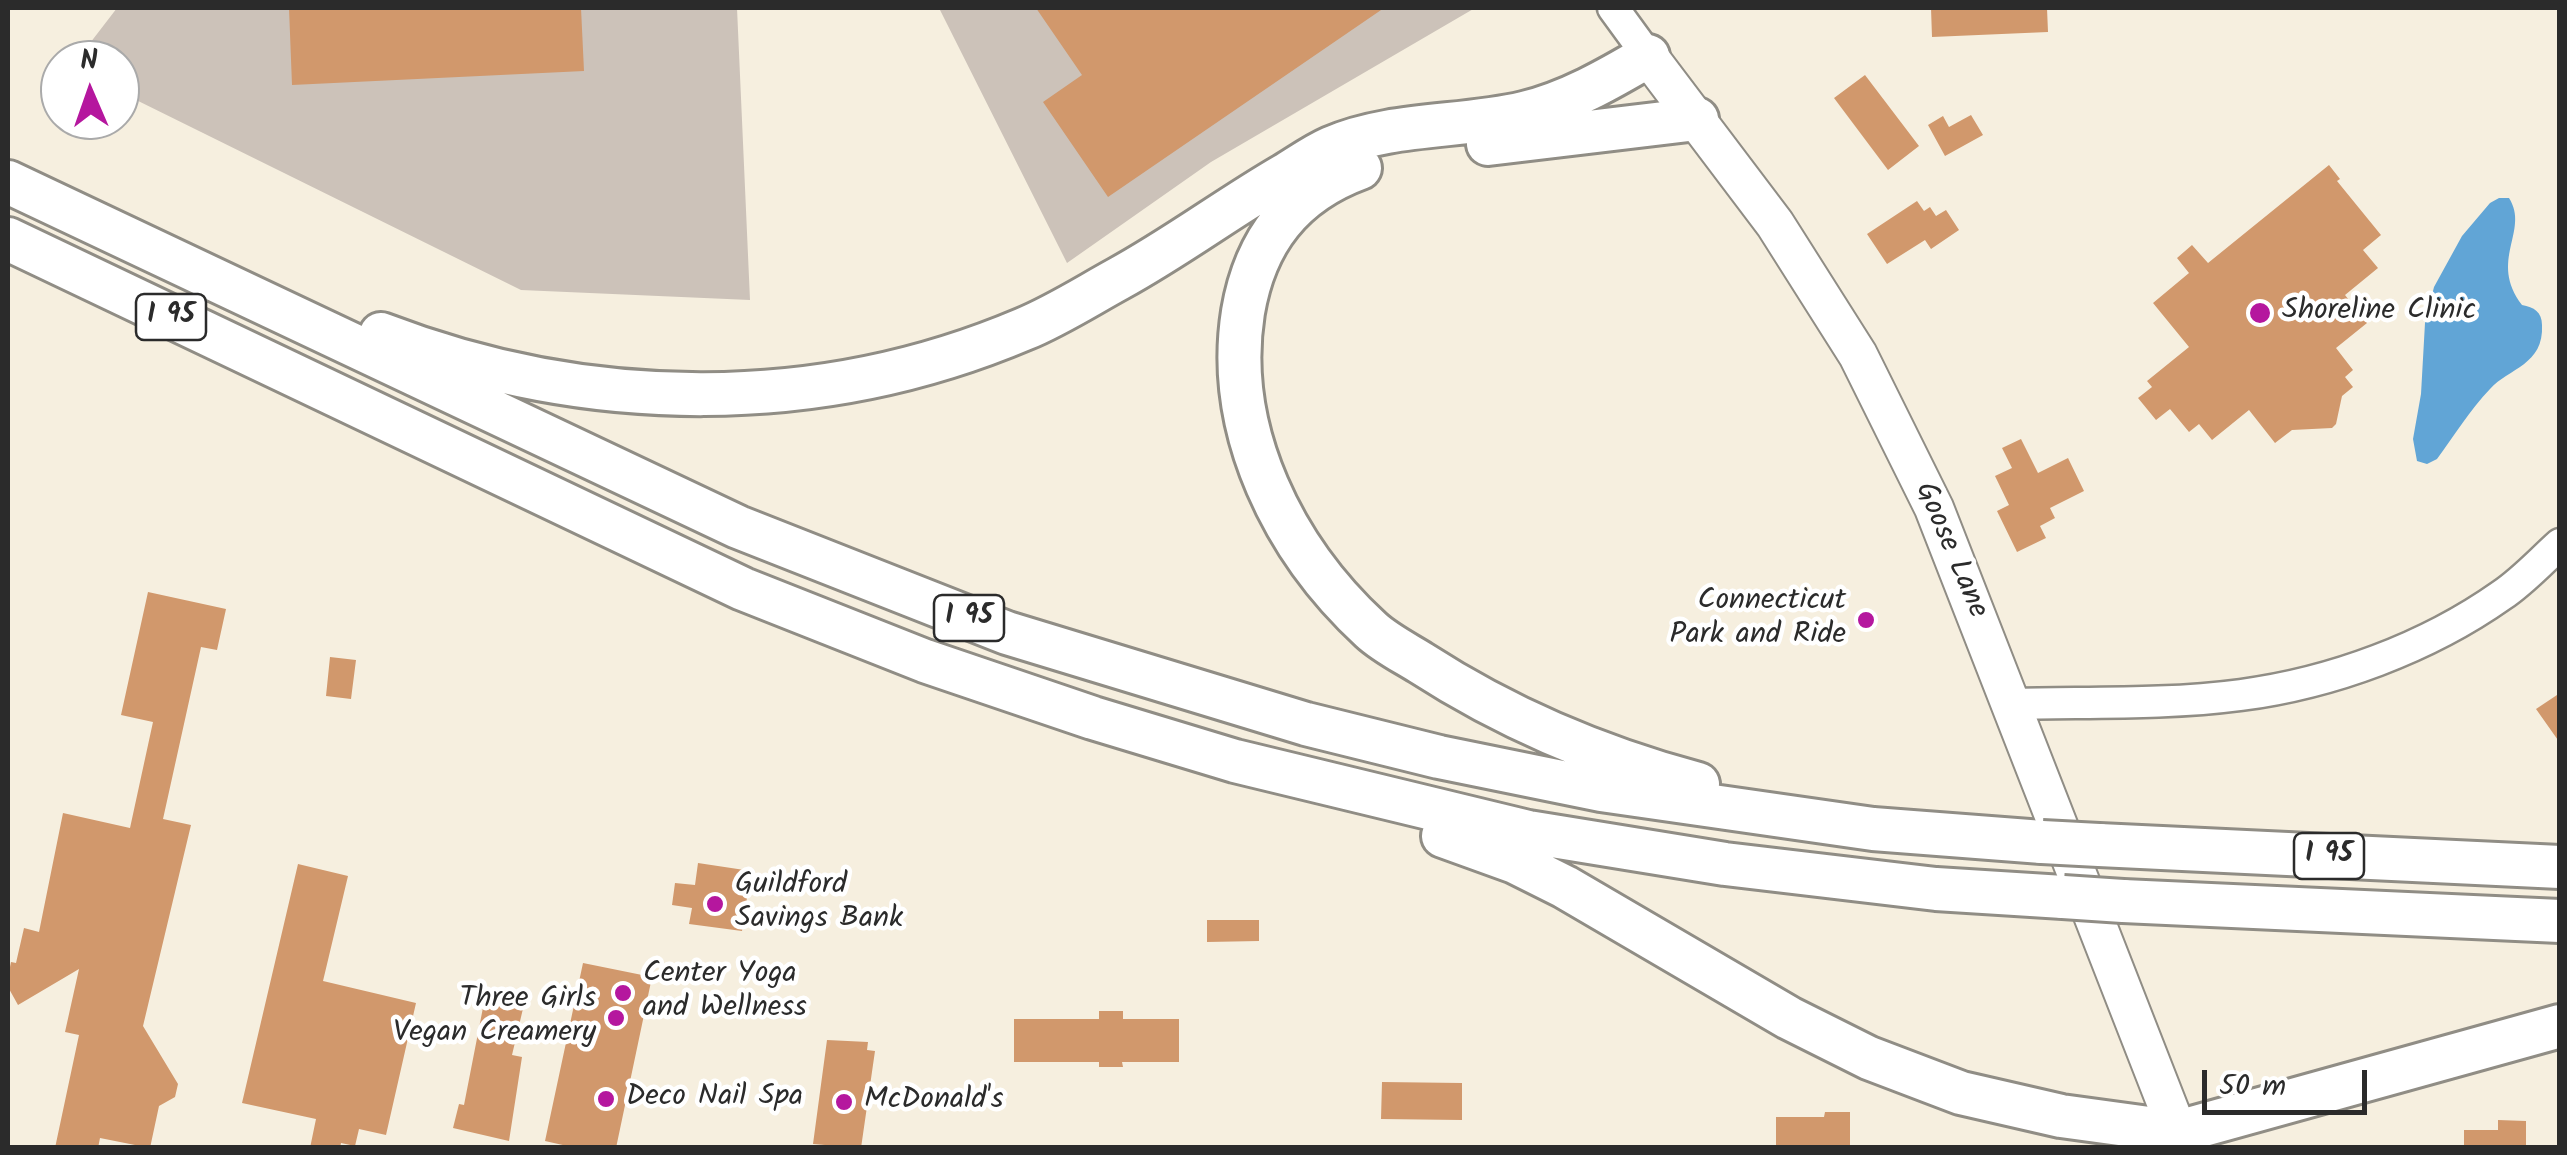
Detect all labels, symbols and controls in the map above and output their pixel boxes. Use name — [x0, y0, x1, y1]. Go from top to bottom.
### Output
text: N — [79, 39, 99, 84]
north arrow — [40, 40, 140, 140]
road number: I 95 — [136, 294, 206, 340]
place label: Shoreline Clinic — [2282, 295, 2476, 331]
marker: Shoreline Clinic — [2247, 300, 2273, 326]
street label: Goose Lane — [1904, 478, 1994, 624]
place label: Connecticut Park and Ride — [1669, 585, 1846, 656]
road number: I 95 — [934, 595, 1004, 641]
marker: Connecticut Park and Ride — [1855, 609, 1877, 631]
road number: I 95 — [2294, 833, 2364, 879]
place label: Guildford Savings Bank — [735, 869, 903, 940]
marker: Guildford Savings Bank — [704, 893, 726, 915]
place label: Center Yoga and Wellness — [643, 958, 807, 1028]
marker: Center Yoga and Wellness — [612, 982, 634, 1004]
place label: Three Girls Vegan Creamery — [393, 983, 596, 1054]
marker: Three Girls Vegan Creamery — [605, 1007, 627, 1029]
scale bar — [2207, 1050, 2372, 1112]
text: 50 m — [2219, 1063, 2286, 1111]
place label: Deco Nail Spa — [626, 1081, 803, 1117]
place label: McDonald's — [864, 1084, 1003, 1120]
marker: Deco Nail Spa — [595, 1088, 617, 1110]
marker: McDonald's — [833, 1091, 855, 1113]

